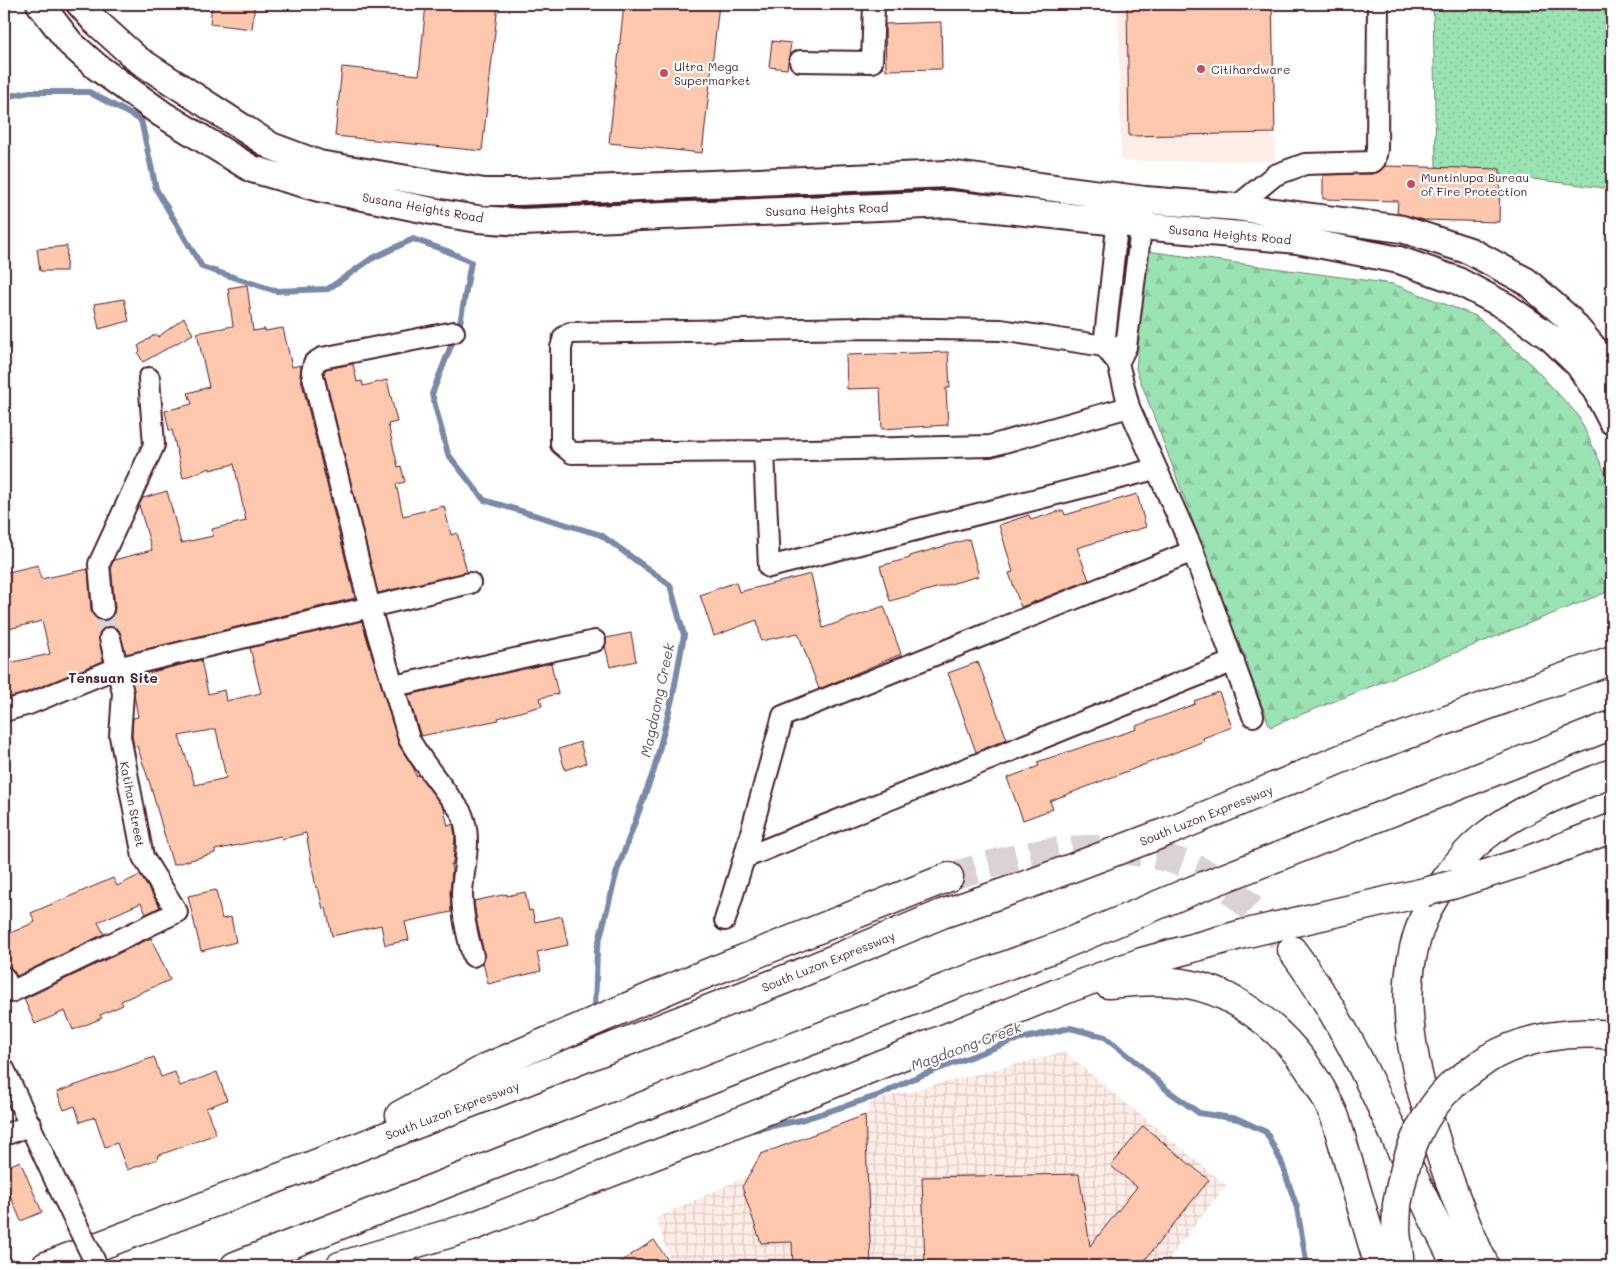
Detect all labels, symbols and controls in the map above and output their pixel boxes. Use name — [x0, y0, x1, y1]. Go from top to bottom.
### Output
place label: Ultra Mega Supermarket — [674, 58, 750, 88]
place label: Citihardware — [1211, 61, 1290, 77]
marker: Citihardware — [1195, 63, 1207, 75]
marker: Ultra Mega Supermarket — [658, 67, 670, 79]
place label: Muntinlupa Bureau of Fire Protection — [1421, 169, 1529, 199]
marker: Muntinlupa Bureau of Fire Protection — [1405, 178, 1417, 190]
street label: Susana Heights Road — [361, 188, 485, 226]
street label: Susana Heights Road — [765, 199, 889, 219]
street label: Susana Heights Road — [1168, 221, 1292, 247]
water label: Magdaong Creek — [636, 641, 678, 759]
district label: Tensuan Site — [68, 668, 158, 687]
street label: Katihan Street — [117, 760, 149, 848]
street label: South Luzon Expressway — [1137, 781, 1275, 849]
street label: South Luzon Expressway — [759, 927, 897, 995]
water label: Magdaong Creek — [908, 1017, 1024, 1075]
street label: South Luzon Expressway — [383, 1077, 521, 1143]

